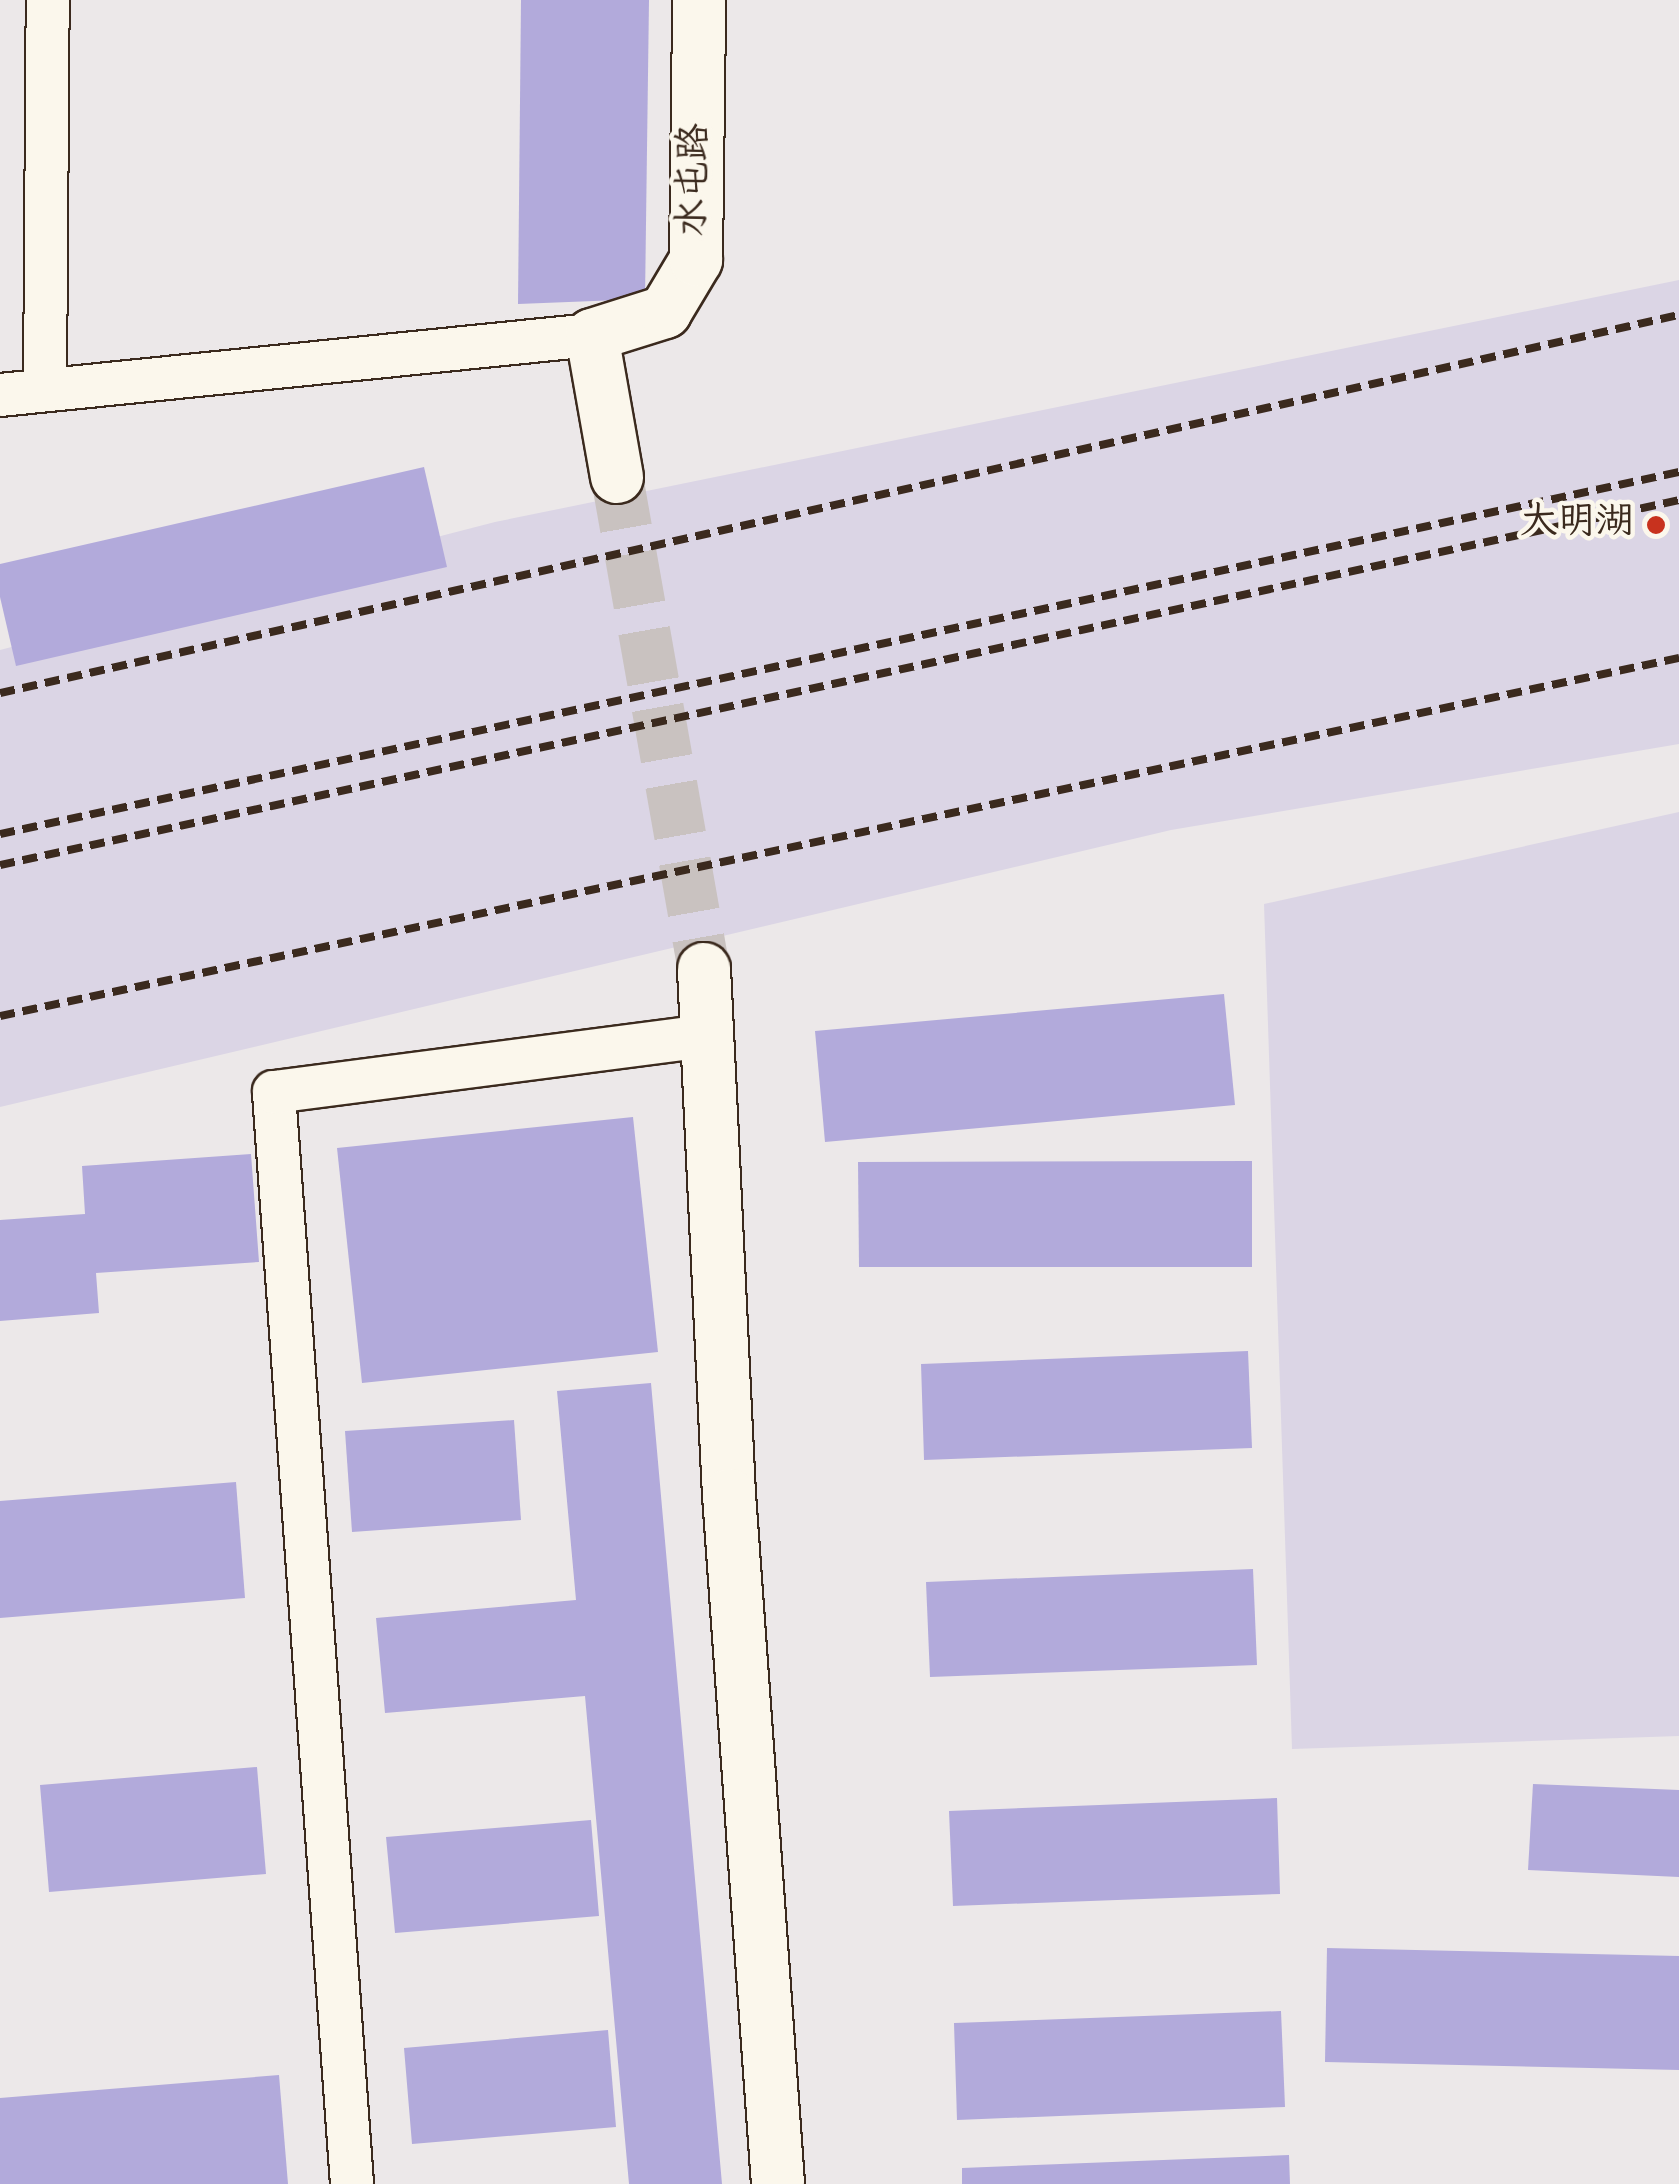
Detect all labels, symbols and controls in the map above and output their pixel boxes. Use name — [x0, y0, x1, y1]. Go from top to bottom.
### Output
street label: 水屯路 — [673, 123, 721, 237]
place label: 大明湖 — [1520, 502, 1634, 548]
marker: 大明湖 — [1643, 512, 1669, 538]

